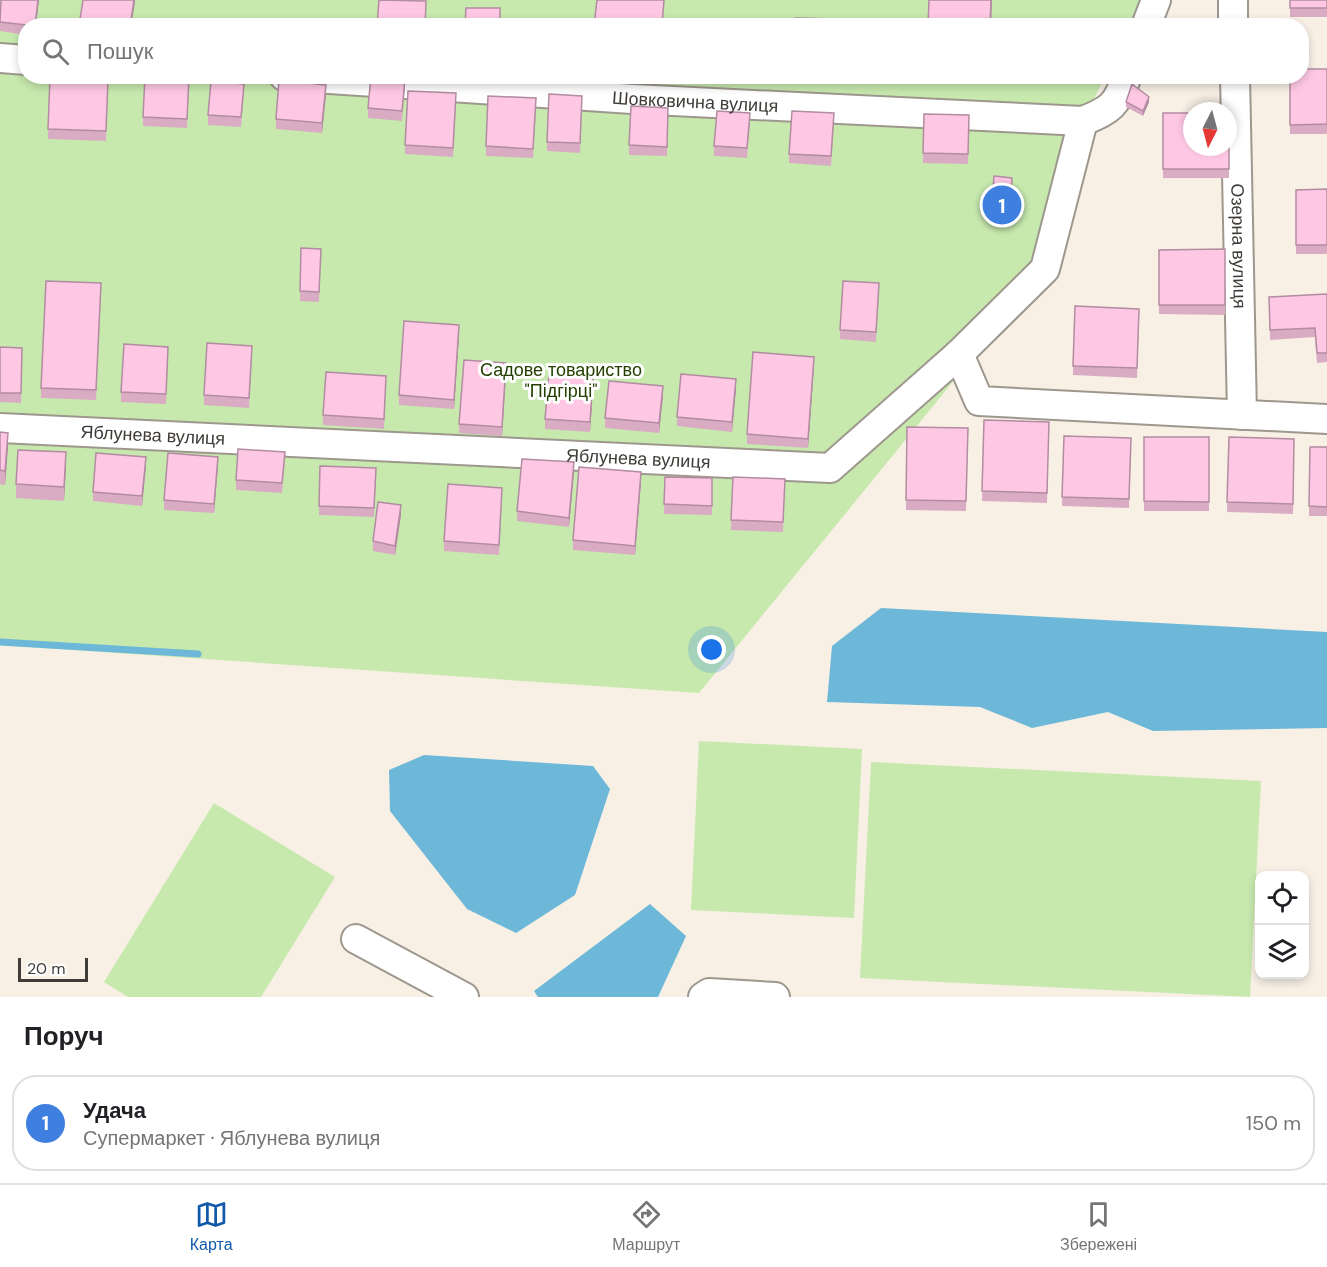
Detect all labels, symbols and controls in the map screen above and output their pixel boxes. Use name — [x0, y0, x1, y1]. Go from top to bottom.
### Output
search box — [18, 18, 1309, 84]
icon: search — [39, 35, 72, 68]
text: Пошук — [87, 37, 153, 66]
street label: Шовковична вулиця — [611, 86, 779, 118]
north arrow — [1183, 102, 1237, 156]
pin: 1 — [982, 182, 1022, 228]
street label: Озерна вулиця — [1225, 183, 1252, 309]
park label: Садове товариство "Підгірці" — [480, 358, 642, 403]
street label: Яблунева вулиця — [80, 420, 226, 451]
street label: Яблунева вулиця — [565, 443, 711, 474]
your location — [697, 635, 726, 664]
map controls — [1255, 871, 1309, 979]
button: locate — [1255, 871, 1309, 925]
button: layers — [1255, 925, 1309, 979]
scale bar — [18, 955, 88, 982]
text: 20 m — [27, 958, 66, 979]
text: Поруч — [24, 1019, 104, 1053]
text: Удача — [83, 1096, 146, 1125]
text: 1 — [42, 1110, 49, 1136]
text: 150 m — [1246, 1110, 1301, 1136]
text: Супермаркет · Яблунева вулиця — [83, 1125, 380, 1151]
tab: Карта — [190, 1198, 233, 1255]
tab: Маршрут — [612, 1198, 680, 1255]
tab: Збережені — [1060, 1198, 1137, 1255]

